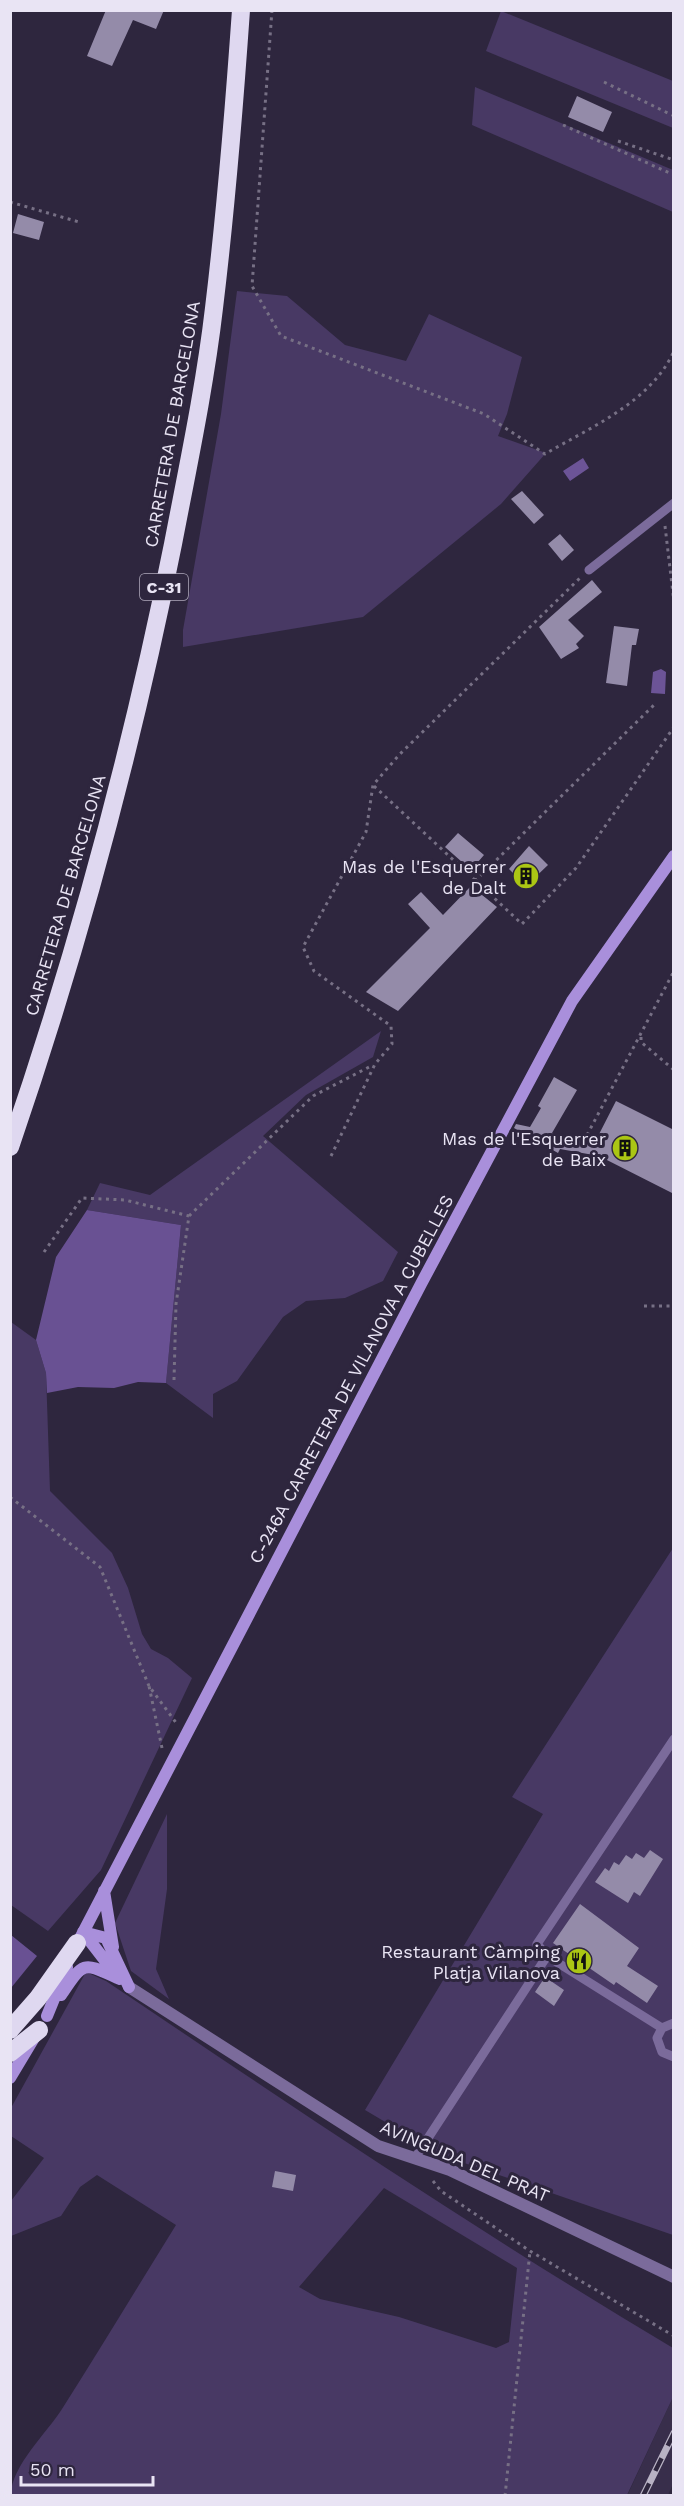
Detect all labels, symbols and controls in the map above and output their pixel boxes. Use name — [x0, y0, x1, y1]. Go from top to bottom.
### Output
street label: CARRETERA DE BARCELONA — [140, 299, 204, 549]
road number: C-31 — [140, 574, 188, 600]
street label: CARRETERA DE BARCELONA — [20, 772, 110, 1018]
place label: Mas de l'Esquerrer de Dalt — [342, 856, 506, 898]
building icon: Mas de l'Esquerrer de Dalt — [511, 861, 541, 891]
place label: Mas de l'Esquerrer de Baix — [442, 1128, 606, 1170]
building icon: Mas de l'Esquerrer de Baix — [610, 1133, 640, 1163]
street label: C-246A CARRETERA DE VILANOVA A CUBELLES — [244, 1191, 458, 1567]
place label: Restaurant Càmping Platja Vilanova — [381, 1941, 560, 1983]
restaurant icon: Restaurant Càmping Platja Vilanova — [564, 1946, 594, 1976]
street label: AVINGUDA DEL PRAT — [377, 2116, 553, 2206]
scale bar — [21, 2449, 153, 2487]
text: 50 m — [30, 2459, 75, 2480]

